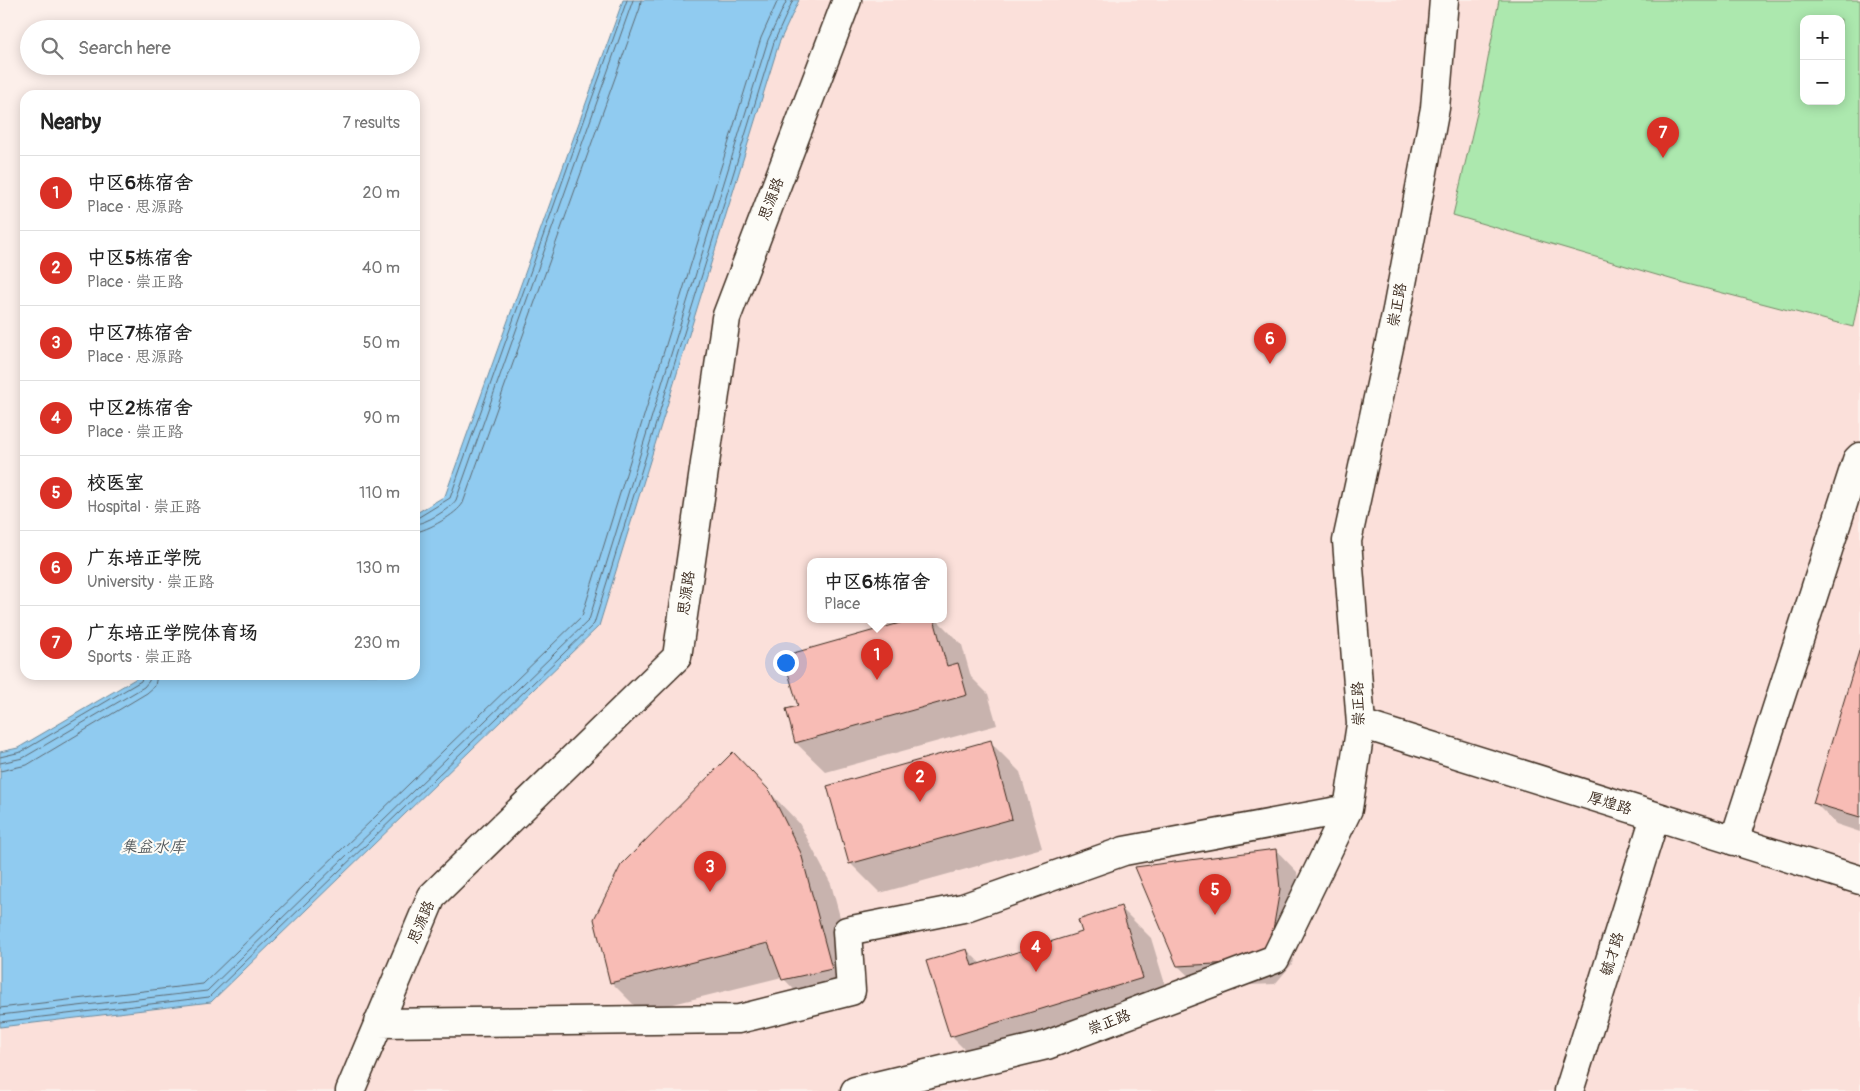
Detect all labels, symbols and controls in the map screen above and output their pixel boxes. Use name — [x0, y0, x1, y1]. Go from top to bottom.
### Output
map controls — [1800, 15, 1845, 105]
button: + — [1800, 15, 1845, 60]
search box — [20, 20, 420, 75]
icon: search — [38, 34, 66, 62]
text: Search here — [78, 36, 171, 60]
button: − — [1800, 60, 1845, 105]
text: Nearby — [40, 109, 101, 136]
text: 7 results — [342, 113, 400, 133]
pin: 7 — [1647, 117, 1679, 158]
text: 中区6栋宿舍 — [87, 171, 193, 195]
street label: 思源路 — [755, 175, 788, 224]
text: 1 — [53, 183, 59, 203]
text: 20 m — [362, 183, 400, 203]
text: Place · 思源路 — [87, 197, 183, 217]
text: 中区5栋宿舍 — [87, 246, 192, 270]
text: 2 — [52, 258, 60, 278]
text: 40 m — [362, 258, 400, 278]
text: Place · 崇正路 — [87, 272, 183, 292]
street label: 崇正路 — [1384, 281, 1411, 329]
text: 中区7栋宿舍 — [87, 321, 192, 345]
pin: 6 — [1254, 323, 1286, 364]
text: 3 — [52, 333, 60, 353]
text: 50 m — [363, 333, 400, 353]
text: Place · 思源路 — [87, 347, 183, 367]
text: 中区2栋宿舍 — [87, 396, 193, 420]
text: 4 — [51, 408, 61, 428]
text: 90 m — [363, 408, 400, 428]
text: Place · 崇正路 — [87, 422, 183, 442]
text: 校医室 — [87, 471, 144, 495]
text: 5 — [52, 483, 60, 503]
text: 110 m — [359, 483, 400, 503]
text: Hospital · 崇正路 — [87, 497, 201, 517]
text: 广东培正学院 — [87, 546, 201, 570]
text: 6 — [51, 558, 61, 578]
text: 130 m — [356, 558, 400, 578]
popup — [807, 558, 947, 623]
street label: 思源路 — [674, 569, 699, 617]
text: 中区6栋宿舍 — [824, 570, 930, 594]
text: University · 崇正路 — [87, 572, 214, 592]
text: Place — [824, 594, 860, 614]
text: 广东培正学院体育场 — [87, 621, 258, 645]
text: 7 — [52, 633, 60, 653]
text: 230 m — [354, 633, 400, 653]
pin: 1 — [861, 639, 893, 680]
text: Sports · 崇正路 — [87, 647, 192, 667]
your location — [773, 650, 799, 676]
street label: 崇正路 — [1348, 681, 1369, 727]
pin: 2 — [904, 761, 936, 802]
street label: 厚煌路 — [1586, 788, 1634, 819]
water label: 集益水库 — [121, 837, 187, 857]
pin: 3 — [694, 851, 726, 892]
pin: 5 — [1199, 874, 1231, 915]
street label: 思源路 — [404, 898, 439, 947]
street label: 毓才路 — [1597, 930, 1628, 978]
pin: 4 — [1020, 931, 1052, 972]
street label: 崇正路 — [1085, 1006, 1134, 1039]

